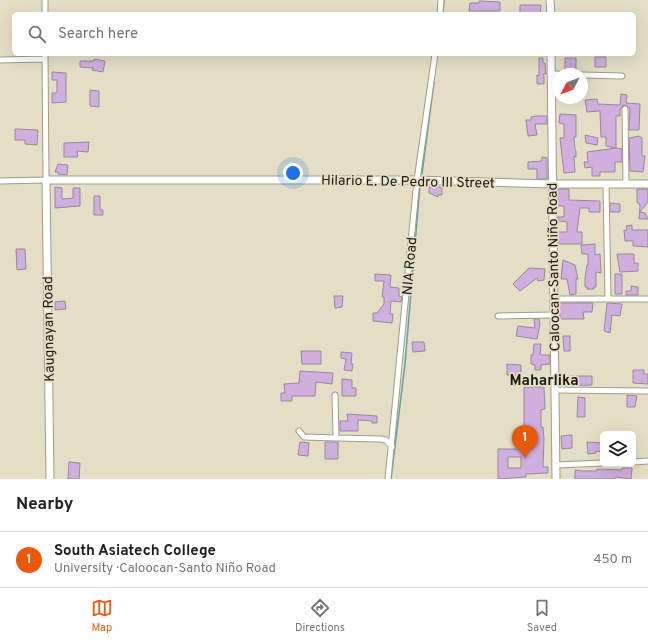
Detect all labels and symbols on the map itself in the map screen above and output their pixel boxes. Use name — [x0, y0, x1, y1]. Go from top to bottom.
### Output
north arrow — [552, 68, 588, 104]
your location — [283, 163, 303, 183]
street label: Hilario E. De Pedro III Street — [321, 172, 495, 193]
street label: Caloocan-Santo Niño Road — [545, 183, 564, 351]
street label: NIA Road — [399, 236, 421, 296]
street label: Kaugnayan Road — [40, 276, 59, 382]
district label: Maharlika — [509, 372, 579, 391]
pin: 1 — [512, 425, 538, 458]

